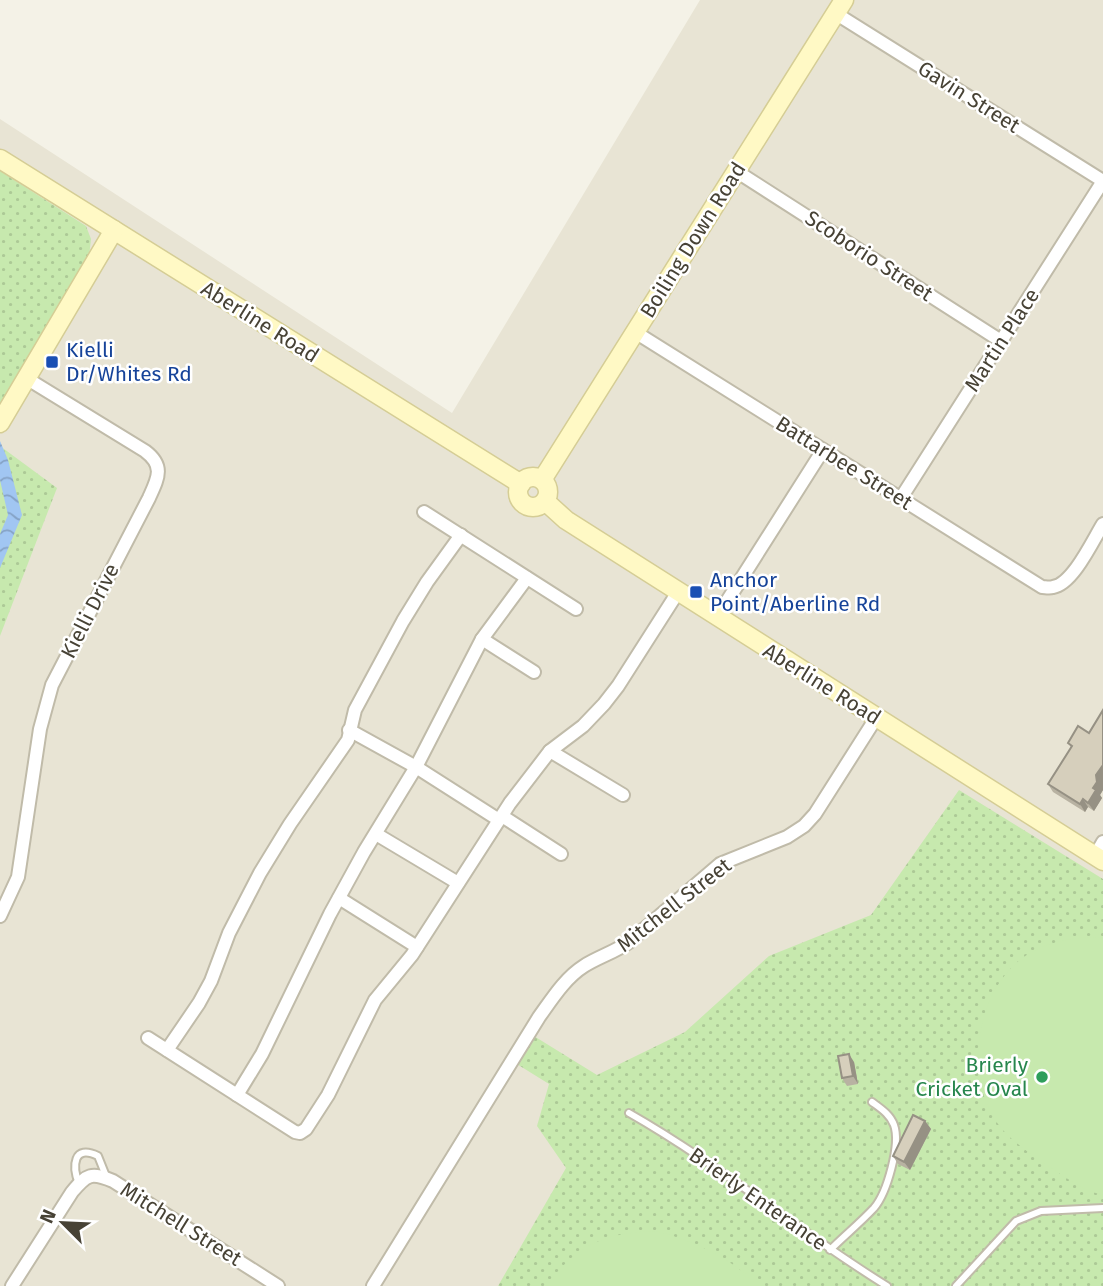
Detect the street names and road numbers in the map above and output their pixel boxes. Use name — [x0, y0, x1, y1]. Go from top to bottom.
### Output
street label: Gavin Street — [913, 55, 1025, 139]
street label: Boiling Down Road — [635, 157, 751, 323]
street label: Scoborio Street — [800, 205, 938, 307]
street label: Aberline Road — [196, 276, 324, 368]
street label: Martin Place — [959, 284, 1045, 396]
street label: Battarbee Street — [771, 410, 918, 516]
street label: Kielli Drive — [55, 559, 125, 663]
street label: Aberline Road — [758, 638, 886, 730]
street label: Mitchell Street — [612, 852, 737, 958]
street label: Brierly Enterance — [684, 1142, 832, 1256]
street label: Mitchell Street — [116, 1176, 247, 1272]

